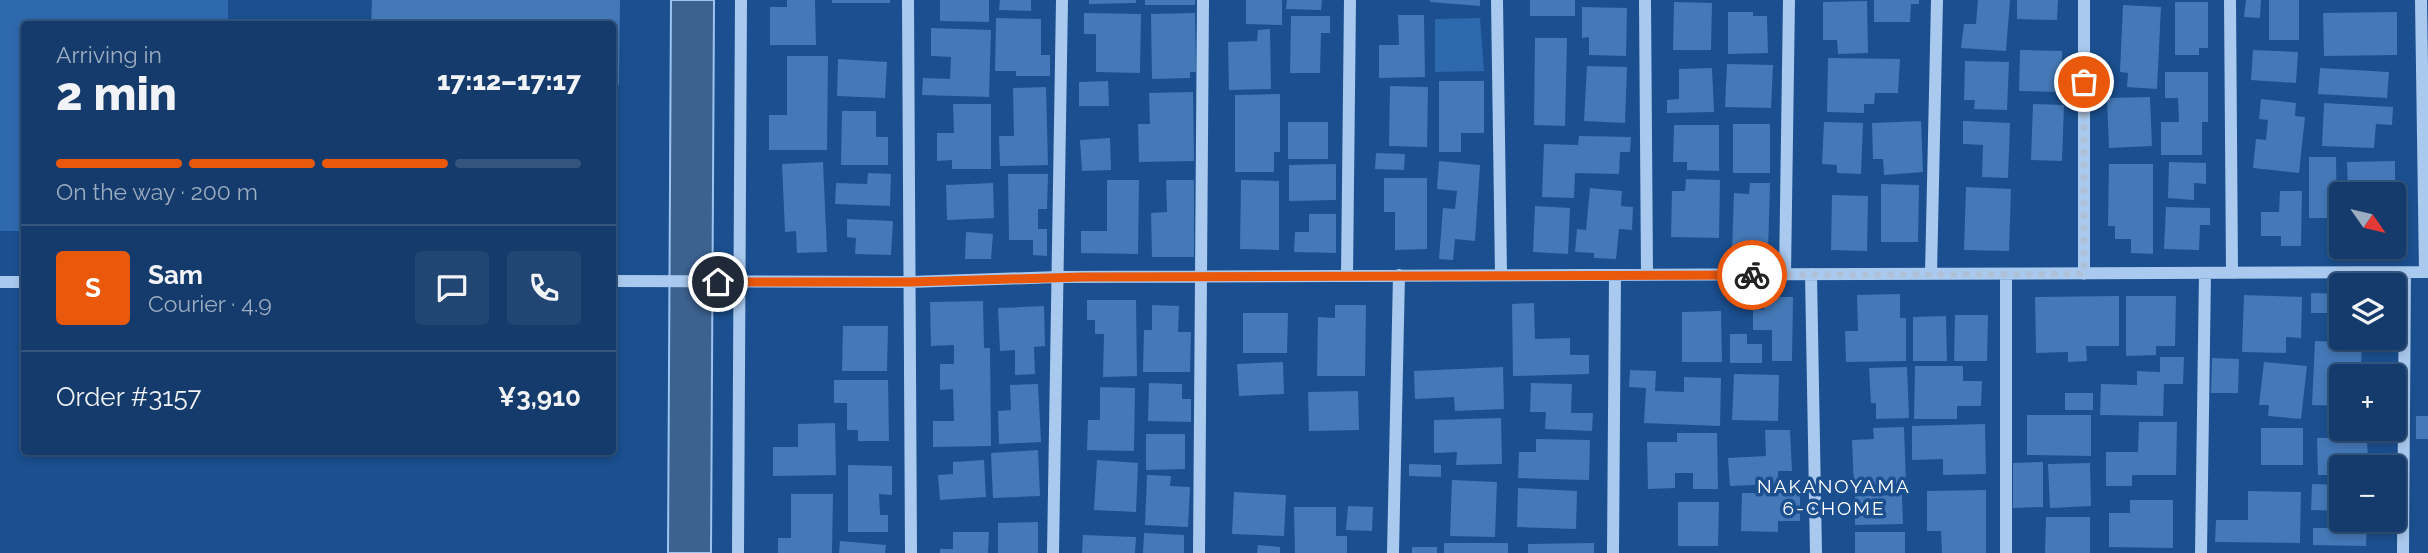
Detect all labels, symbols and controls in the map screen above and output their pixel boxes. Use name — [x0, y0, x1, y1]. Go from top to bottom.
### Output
text: Arriving in — [56, 41, 162, 68]
pin — [2054, 52, 2114, 112]
icon: bag — [2065, 63, 2103, 101]
text: 17:12–17:17 — [437, 66, 581, 96]
text: 2 min — [56, 67, 177, 121]
text: On the way · 200 m — [56, 178, 258, 205]
north arrow — [2329, 182, 2406, 259]
map controls — [2329, 182, 2406, 532]
courier — [1717, 240, 1787, 310]
button: chat — [415, 251, 489, 325]
button: phone — [507, 251, 581, 325]
pin — [688, 252, 748, 312]
icon: bike — [1733, 256, 1771, 294]
text: Sam — [148, 260, 203, 290]
icon: home — [699, 263, 737, 301]
text: S — [85, 273, 101, 303]
button: layers — [2329, 273, 2406, 350]
text: Courier · 4.9 — [148, 290, 272, 317]
button: + — [2329, 364, 2406, 441]
text: Order #3157 — [56, 382, 201, 412]
text: ¥3,910 — [498, 382, 581, 412]
button: − — [2329, 455, 2406, 532]
district label: NAKANOYAMA 6-CHOME — [1757, 475, 1911, 519]

